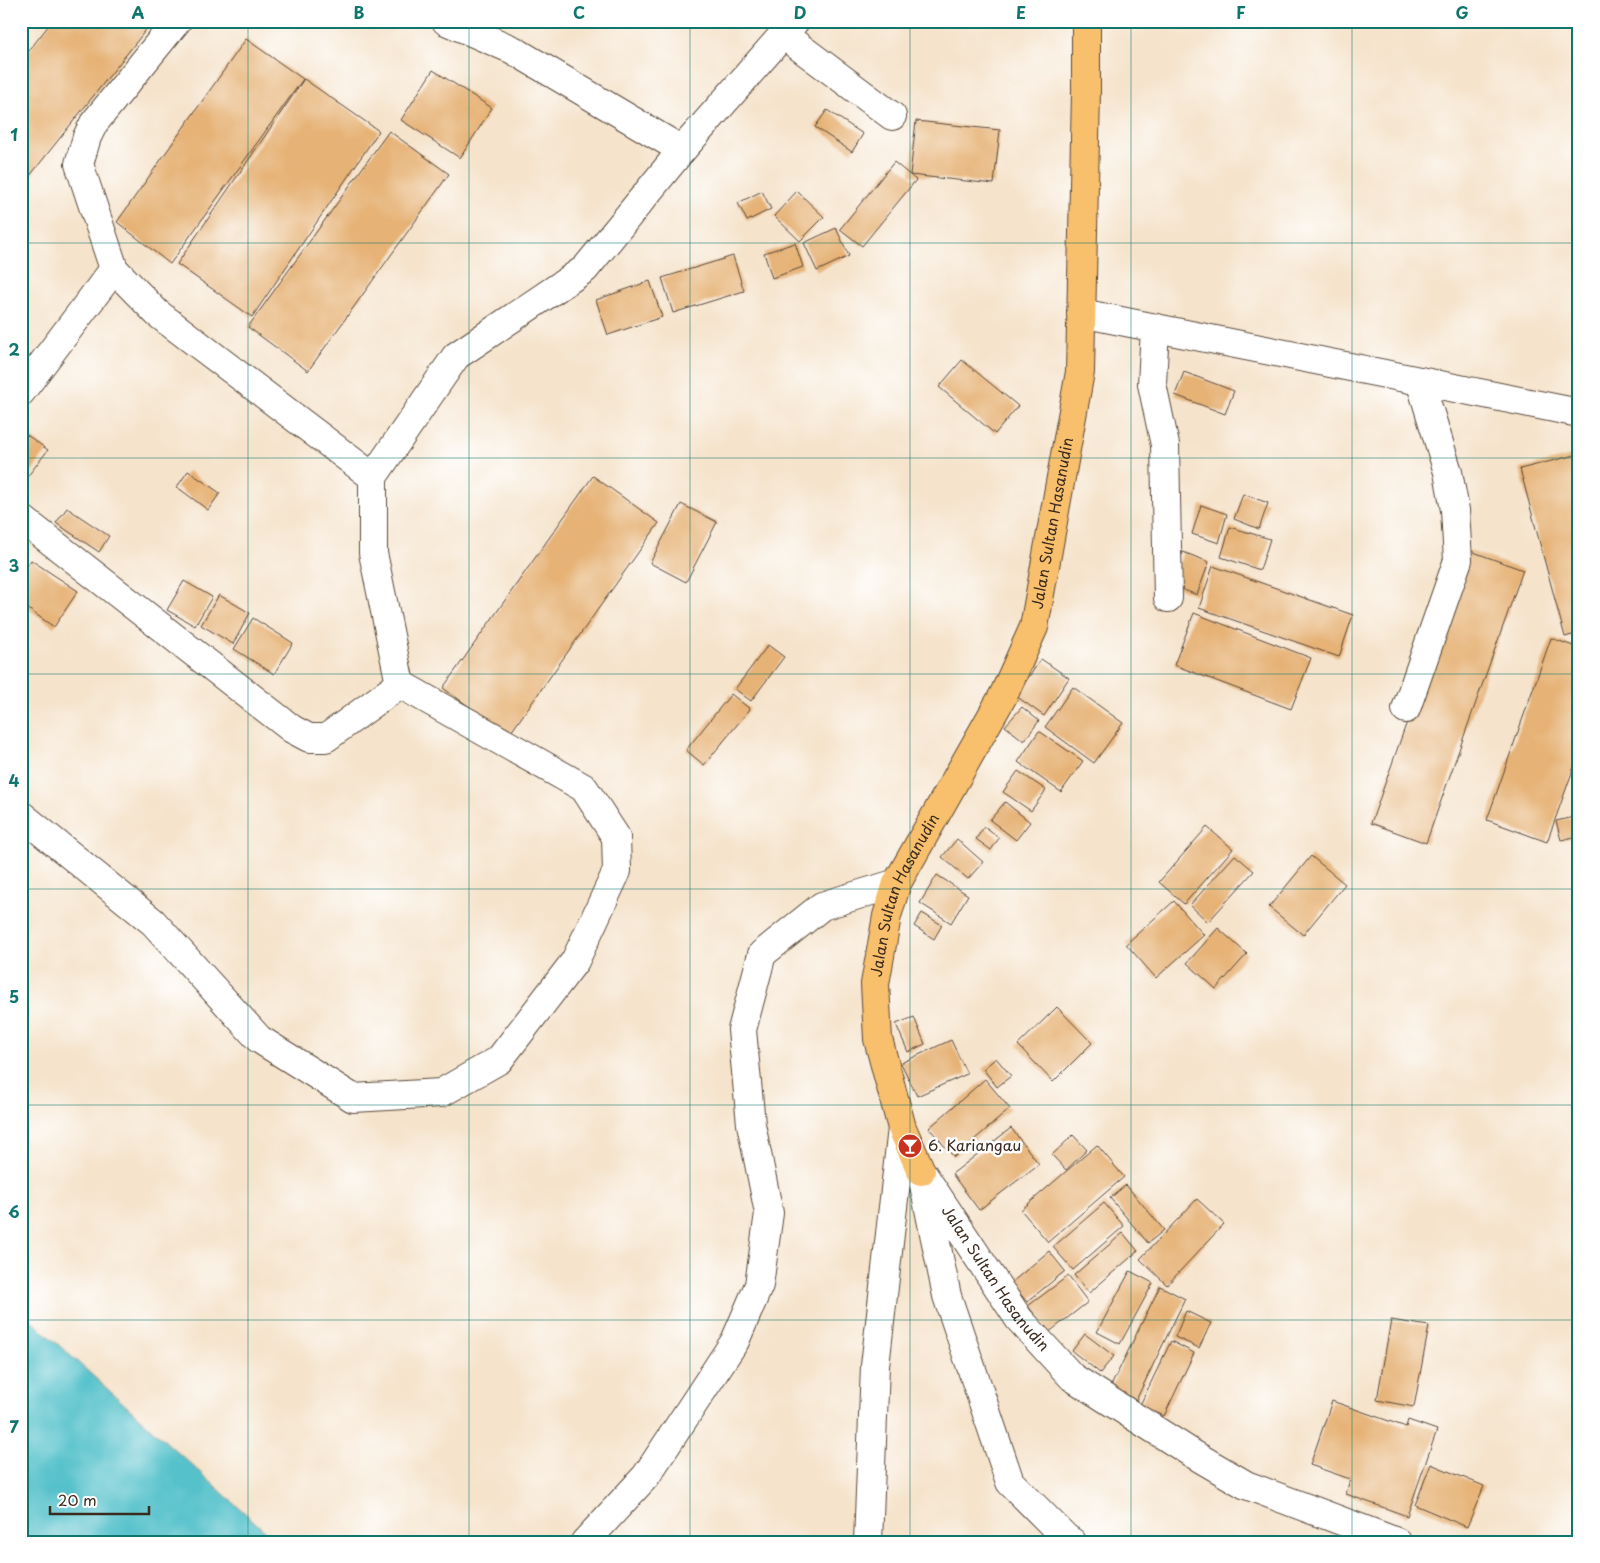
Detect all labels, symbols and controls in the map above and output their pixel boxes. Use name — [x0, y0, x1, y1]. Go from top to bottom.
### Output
text: A — [132, 0, 145, 24]
text: B — [354, 0, 365, 24]
text: C — [573, 0, 585, 24]
text: D — [794, 0, 806, 24]
text: E — [1016, 0, 1026, 24]
text: F — [1236, 0, 1246, 24]
text: G — [1455, 0, 1469, 24]
text: 1 — [10, 122, 18, 146]
text: 2 — [8, 337, 20, 361]
street label: Jalan Sultan Hasanudin — [1024, 435, 1078, 611]
text: 3 — [9, 553, 19, 577]
text: 4 — [9, 768, 20, 792]
street label: Jalan Sultan Hasanudin — [864, 808, 944, 978]
text: 5 — [9, 984, 19, 1008]
bar icon: 6. Kariangau — [897, 1133, 923, 1159]
place label: 6. Kariangau — [928, 1133, 1021, 1156]
text: 6 — [8, 1199, 20, 1223]
street label: Jalan Sultan Hasanudin — [937, 1200, 1056, 1356]
text: 7 — [9, 1414, 19, 1438]
scale bar — [50, 1483, 149, 1515]
text: 20 m — [58, 1488, 97, 1511]

